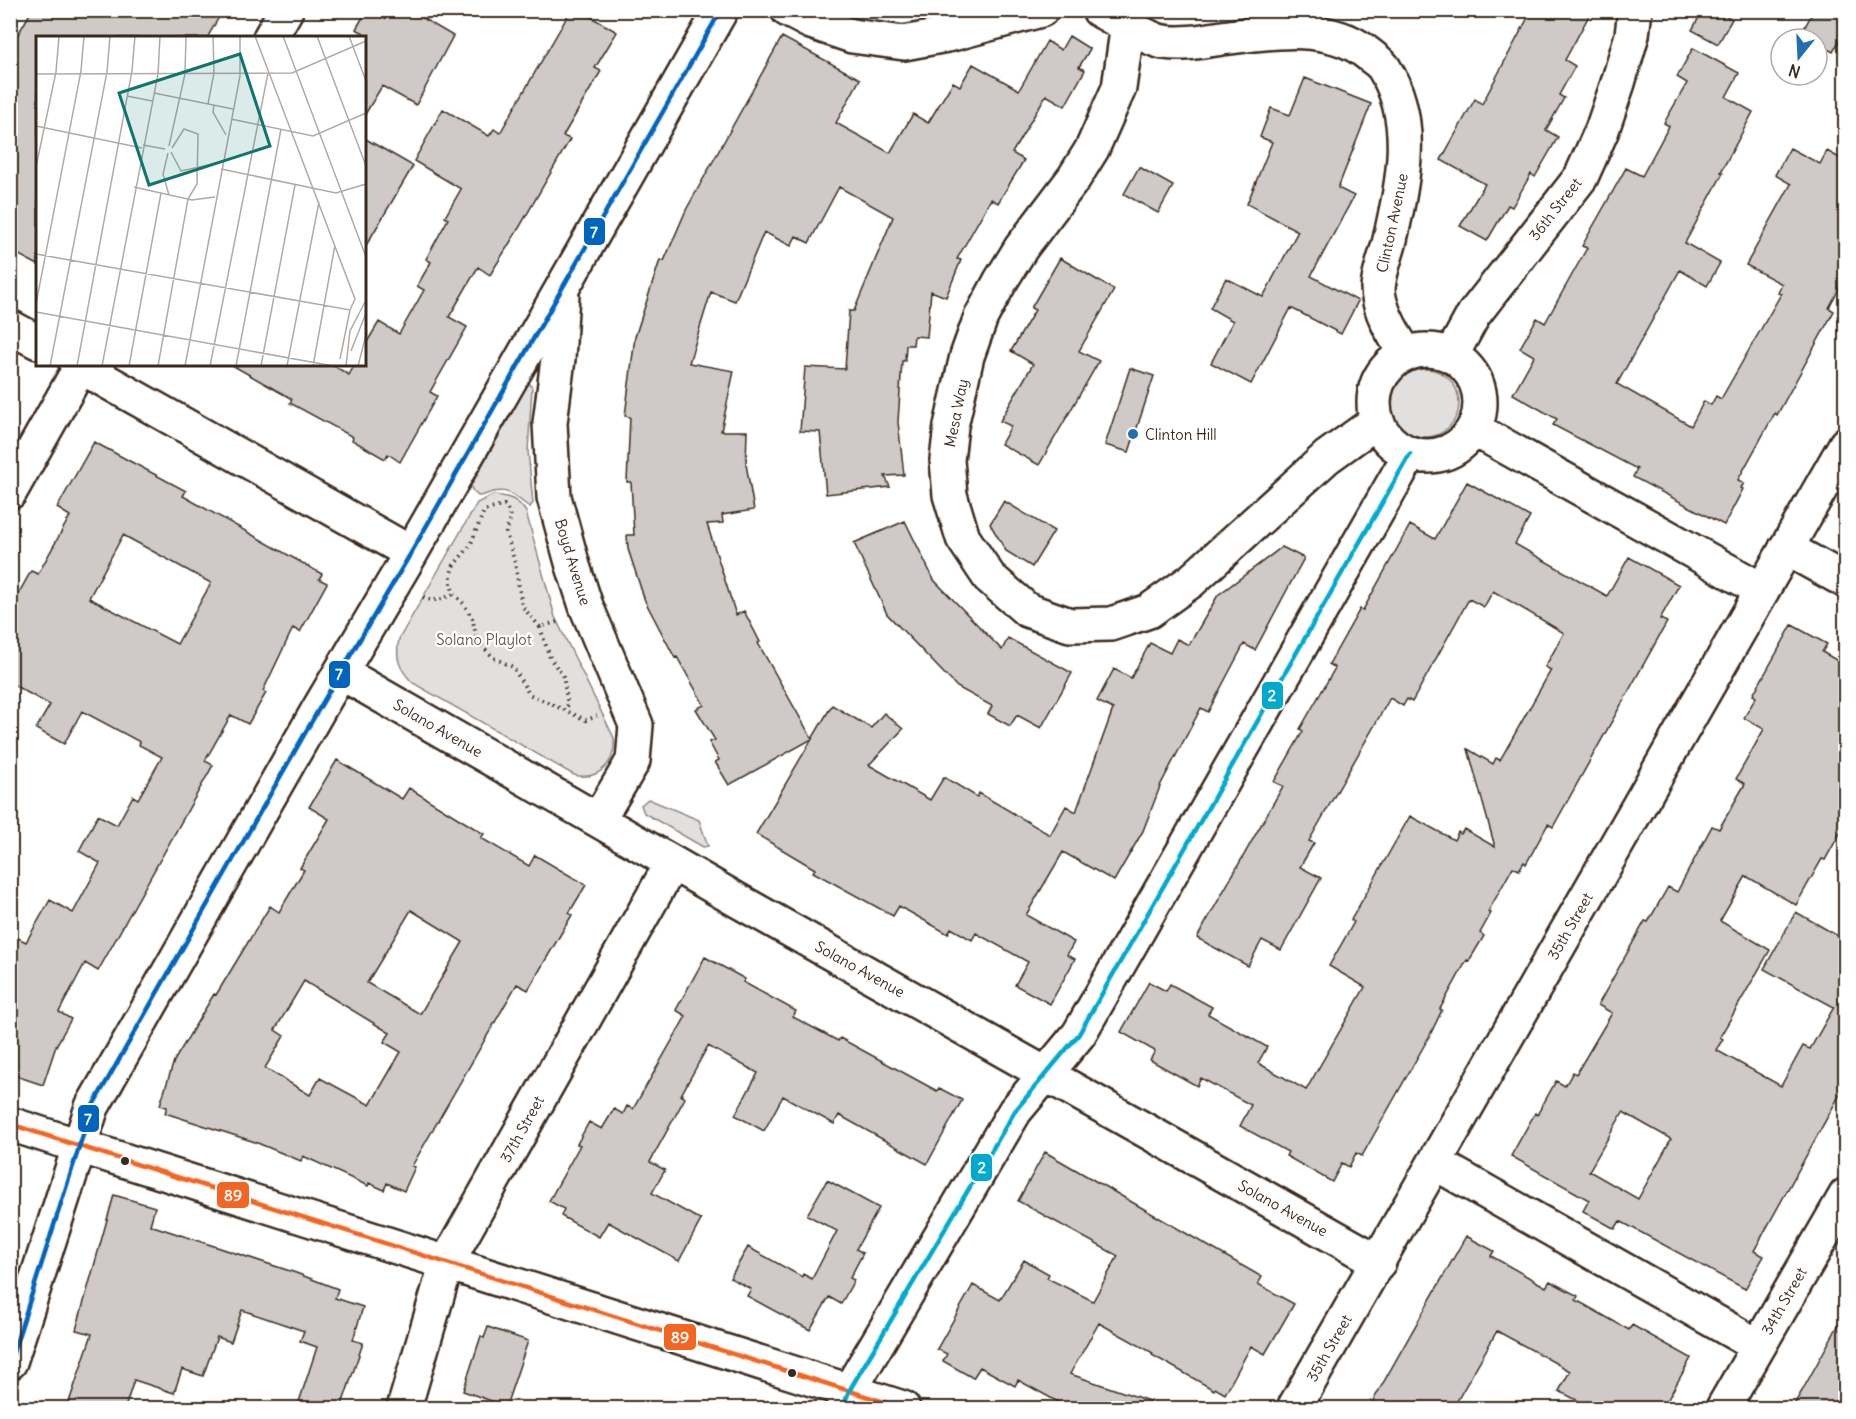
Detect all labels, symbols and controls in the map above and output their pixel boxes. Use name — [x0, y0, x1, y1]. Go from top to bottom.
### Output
north arrow — [1769, 27, 1829, 87]
inset map — [36, 36, 366, 366]
text: N — [1786, 60, 1803, 82]
street label: Clinton Avenue — [1372, 172, 1412, 274]
street label: 36th Street — [1525, 174, 1585, 244]
line badge: 7 — [583, 217, 606, 246]
text: 7 — [590, 222, 598, 242]
street label: Mesa Way — [940, 377, 972, 449]
place label: Clinton Hill — [1145, 425, 1217, 444]
marker: Clinton Hill — [1126, 427, 1140, 441]
street label: Boyd Avenue — [551, 516, 595, 608]
park label: Solano Playlot — [436, 630, 532, 649]
line badge: 7 — [328, 660, 351, 689]
text: 7 — [335, 664, 343, 684]
line badge: 2 — [1261, 681, 1284, 710]
text: 2 — [1268, 685, 1277, 705]
street label: Solano Avenue — [390, 695, 486, 761]
street label: 35th Street — [1543, 889, 1597, 963]
street label: Solano Avenue — [812, 937, 908, 1001]
street label: 37th Street — [496, 1092, 548, 1166]
line badge: 7 — [77, 1104, 100, 1133]
text: 7 — [84, 1109, 92, 1129]
line badge: 2 — [970, 1153, 993, 1182]
unlabelled marker — [119, 1155, 131, 1167]
text: 2 — [978, 1157, 987, 1177]
street label: Solano Avenue — [1235, 1176, 1331, 1240]
line badge: 89 — [216, 1181, 250, 1209]
text: 89 — [224, 1185, 242, 1205]
street label: 34th Street — [1757, 1264, 1811, 1338]
street label: 35th Street — [1302, 1311, 1356, 1385]
line badge: 89 — [663, 1323, 697, 1351]
text: 89 — [671, 1327, 689, 1347]
unlabelled marker — [786, 1367, 798, 1379]

